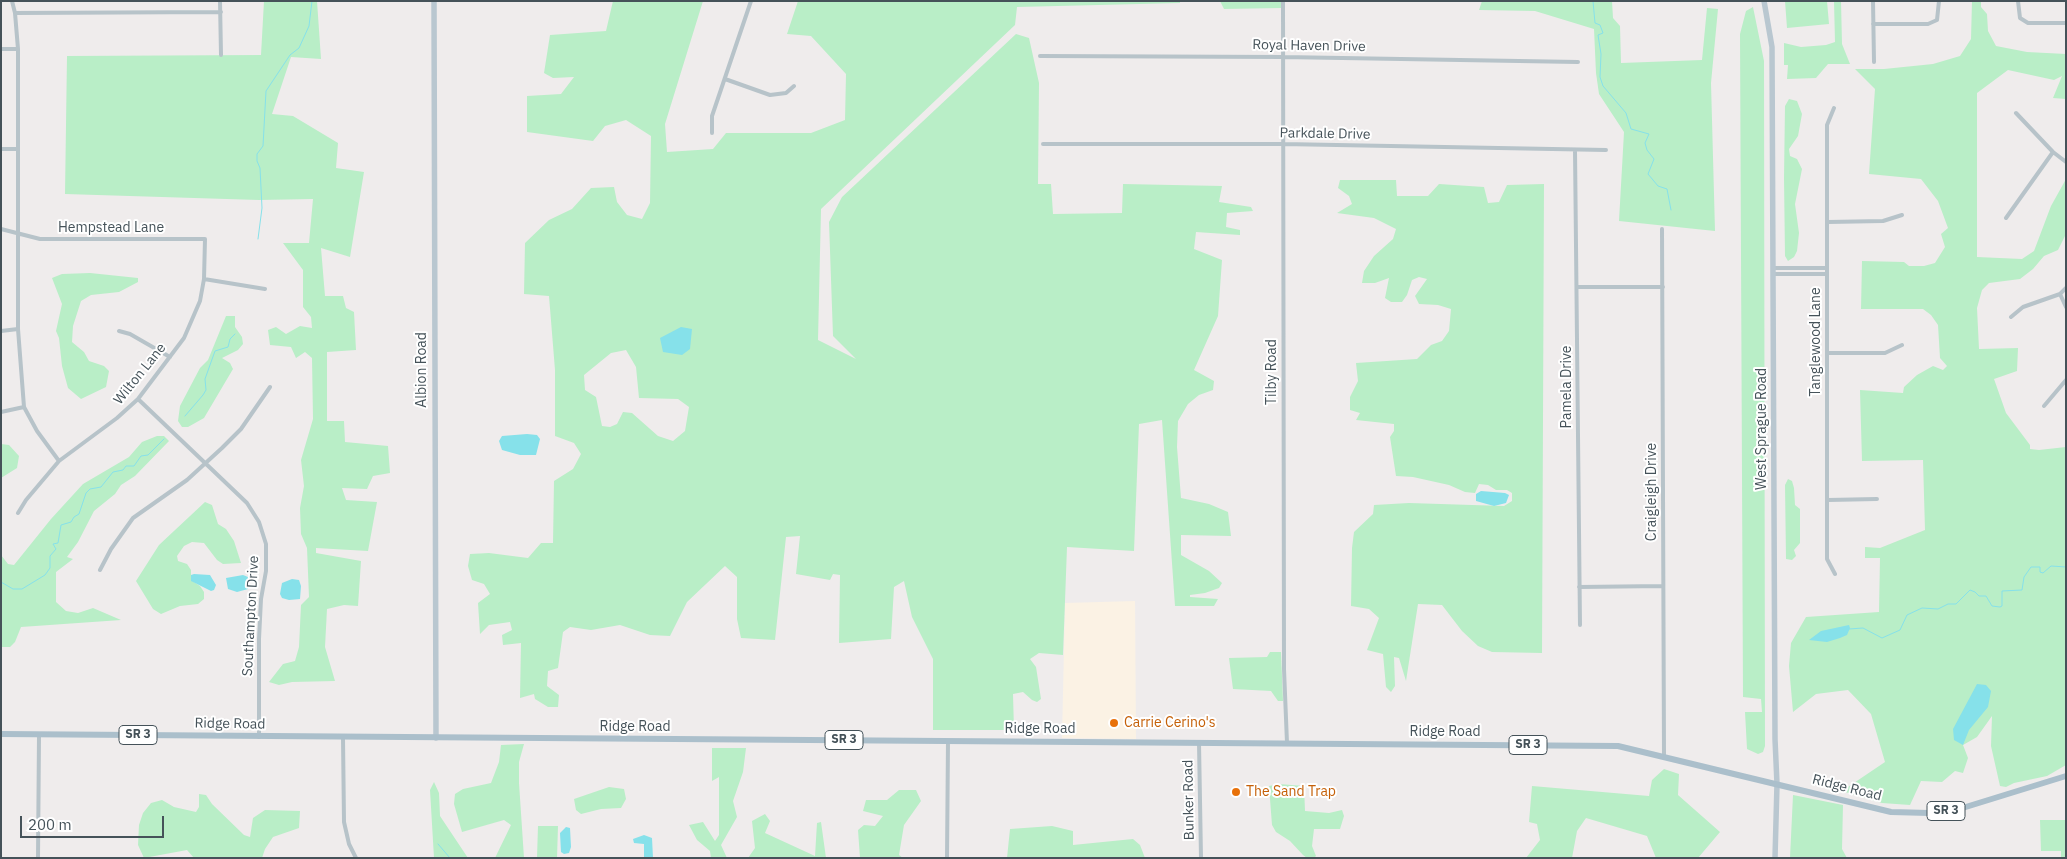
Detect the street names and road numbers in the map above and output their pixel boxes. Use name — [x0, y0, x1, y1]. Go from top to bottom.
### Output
street label: Royal Haven Drive — [1252, 37, 1366, 55]
street label: Parkdale Drive — [1279, 125, 1371, 143]
street label: Hempstead Lane — [58, 220, 164, 236]
street label: Tanglewood Lane — [1808, 287, 1824, 397]
street label: Albion Road — [414, 332, 430, 408]
street label: Tilby Road — [1264, 339, 1280, 405]
street label: Wilton Lane — [110, 340, 170, 408]
street label: Pamela Drive — [1559, 346, 1575, 428]
street label: West Sprague Road — [1754, 368, 1770, 490]
street label: Craigleigh Drive — [1644, 443, 1660, 541]
street label: Southampton Drive — [239, 555, 263, 677]
street label: Ridge Road — [194, 715, 266, 733]
street label: Ridge Road — [599, 719, 671, 735]
street label: Ridge Road — [1004, 721, 1076, 737]
street label: Ridge Road — [1409, 724, 1481, 740]
road number: SR 3 — [119, 726, 157, 744]
road number: SR 3 — [825, 730, 863, 750]
road number: SR 3 — [1509, 736, 1547, 754]
street label: Bunker Road — [1180, 760, 1198, 840]
street label: Ridge Road — [1810, 771, 1884, 805]
road number: SR 3 — [1927, 801, 1965, 820]

